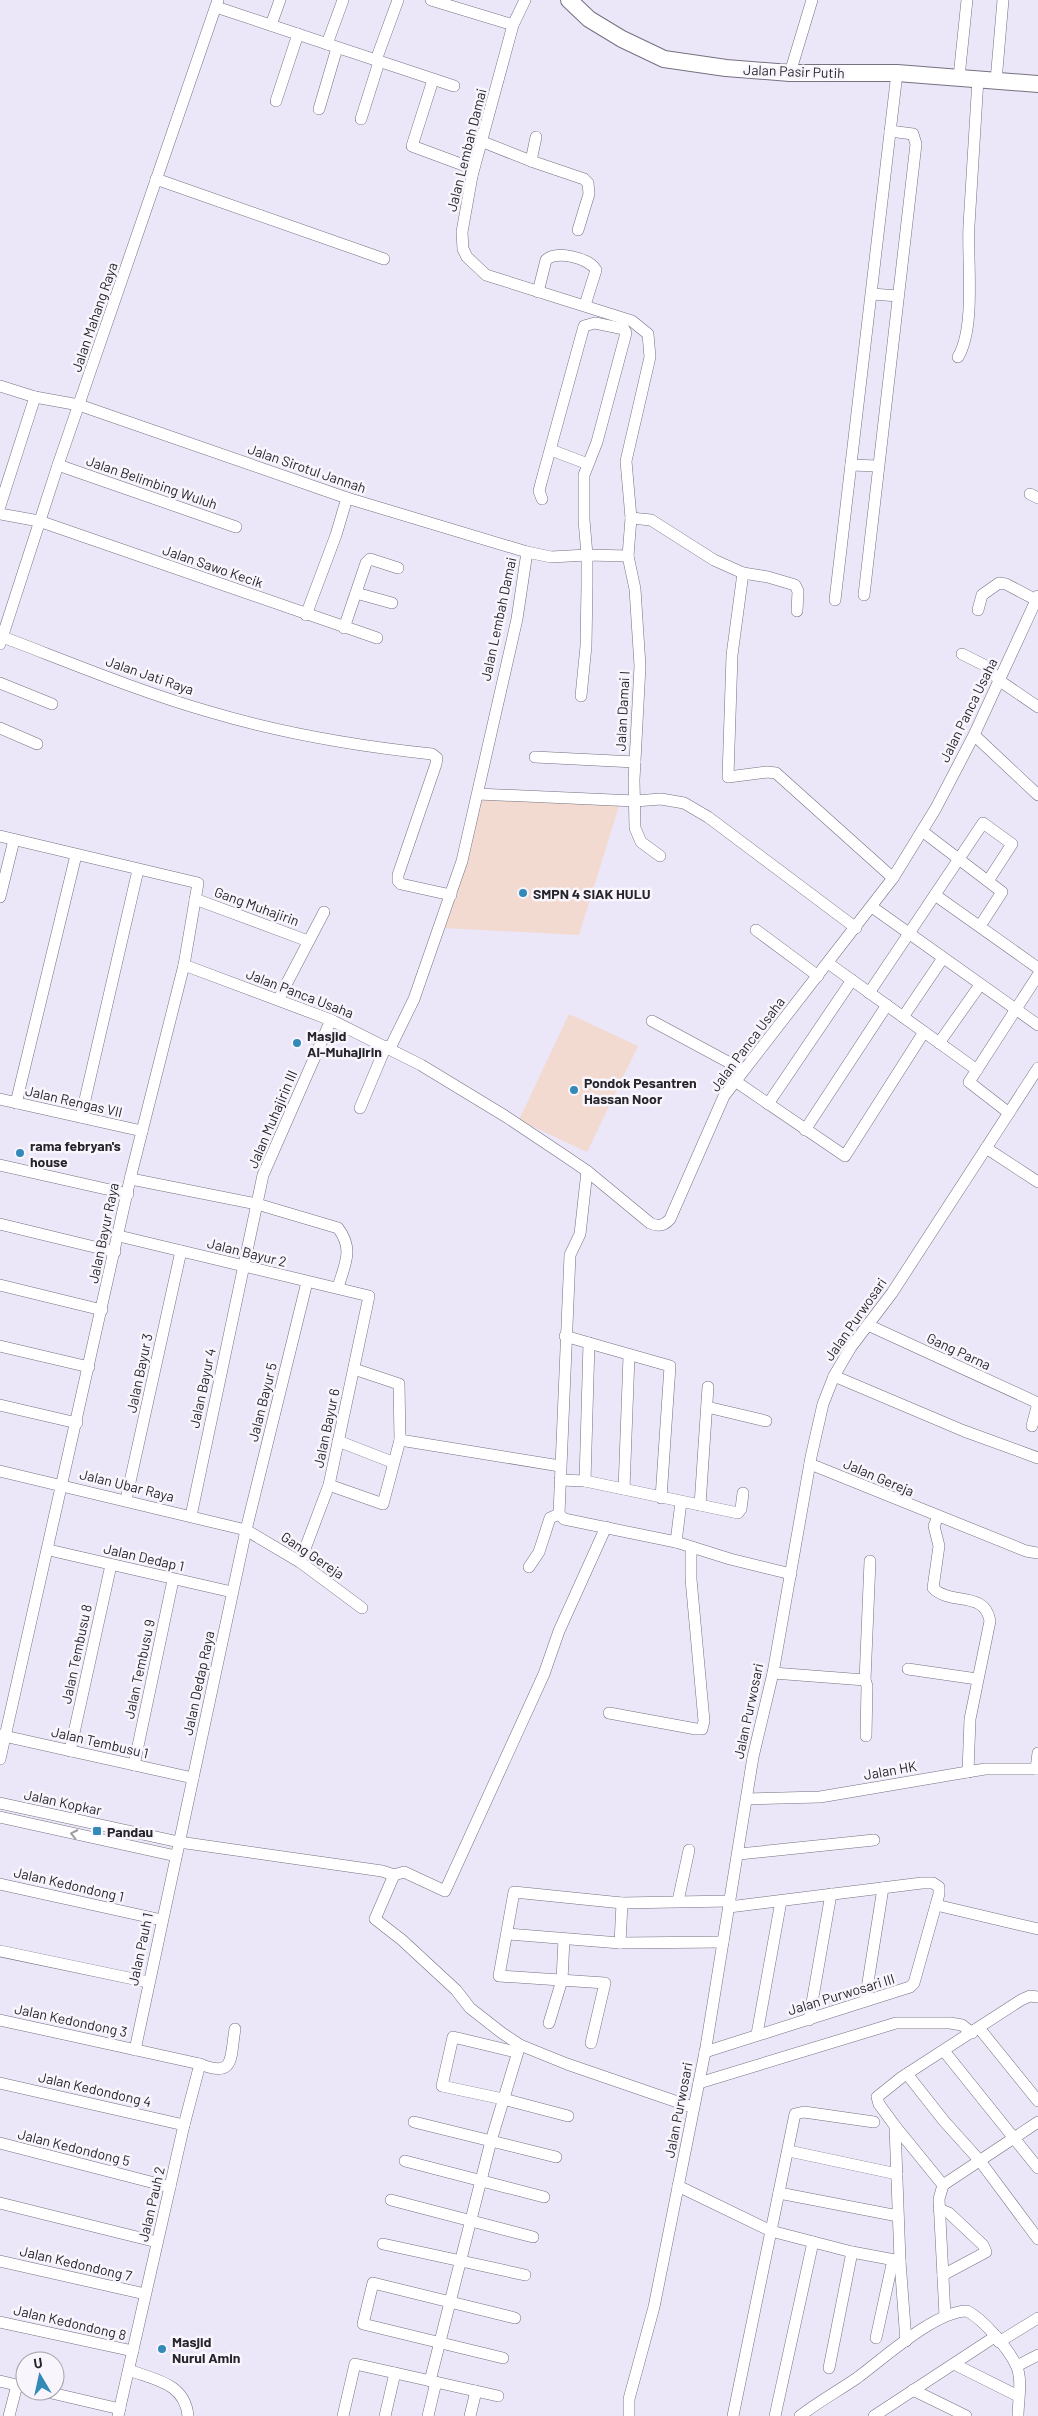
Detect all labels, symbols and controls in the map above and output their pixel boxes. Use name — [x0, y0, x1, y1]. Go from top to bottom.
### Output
street label: Jalan Pasir Putih — [743, 61, 845, 81]
street label: Jalan Lembah Damai — [442, 87, 490, 213]
street label: Jalan Mahang Raya — [67, 260, 121, 374]
street label: Jalan Sirotul Jannah — [246, 440, 368, 496]
street label: Jalan Belimbing Wuluh — [84, 452, 220, 512]
street label: Jalan Sawo Kecik — [161, 541, 265, 591]
street label: Jalan Lembah Damai — [477, 556, 519, 682]
street label: Jalan Jati Raya — [104, 652, 196, 698]
street label: Jalan Panca Usaha — [935, 655, 1001, 765]
street label: Jalan Damai I — [611, 670, 633, 752]
street label: Gang Muhajirin — [212, 883, 302, 929]
place label: SMPN 4 SIAK HULU — [533, 885, 651, 902]
marker: SMPN 4 SIAK HULU — [517, 887, 529, 899]
street label: Jalan Panca Usaha — [244, 965, 356, 1021]
street label: Jalan Panca Usaha — [706, 993, 788, 1095]
place label: Masjid Al-Muhajirin — [307, 1027, 382, 1060]
marker: Masjid Al-Muhajirin — [291, 1037, 303, 1049]
street label: Jalan Muhajirin III — [244, 1067, 300, 1171]
place label: Pondok Pesantren Hassan Noor — [584, 1074, 697, 1107]
street label: Jalan Rengas VII — [24, 1082, 124, 1120]
marker: Pondok Pesantren Hassan Noor — [568, 1084, 580, 1096]
place label: rama febryan's house — [30, 1137, 121, 1170]
marker: rama febryan's house — [14, 1147, 26, 1159]
street label: Jalan Bayur Raya — [84, 1181, 122, 1285]
street label: Jalan Bayur 2 — [206, 1234, 288, 1270]
street label: Jalan Purwosari — [820, 1274, 890, 1364]
street label: Gang Parna — [924, 1329, 994, 1373]
street label: Jalan Bayur 3 — [122, 1332, 156, 1414]
street label: Jalan Bayur 4 — [185, 1346, 219, 1430]
street label: Jalan Bayur 5 — [244, 1361, 280, 1443]
street label: Jalan Bayur 6 — [309, 1387, 343, 1469]
street label: Jalan Gereja — [841, 1455, 917, 1499]
street label: Jalan Ubar Raya — [78, 1465, 176, 1505]
street label: Gang Gereja — [278, 1528, 348, 1582]
street label: Jalan Dedap 1 — [102, 1539, 186, 1575]
street label: Jalan Tembusu 8 — [57, 1603, 95, 1705]
street label: Jalan Tembusu 9 — [120, 1618, 158, 1720]
street label: Jalan Dedap Raya — [179, 1629, 217, 1737]
street label: Jalan Purwosari — [730, 1662, 766, 1760]
street label: Jalan Tembusu 1 — [50, 1723, 150, 1761]
street label: Jalan HK — [862, 1757, 918, 1783]
street label: Jalan Kopkar — [23, 1785, 103, 1819]
place label: Pandau — [107, 1823, 153, 1840]
marker: Pandau — [91, 1825, 103, 1837]
one-way arrow — [70, 1829, 79, 1840]
street label: Jalan Kedondong 1 — [12, 1863, 126, 1905]
street label: Jalan Pauh 1 — [124, 1911, 156, 1987]
street label: Jalan Purwosari III — [785, 1970, 897, 2018]
street label: Jalan Kedondong 3 — [13, 2000, 129, 2040]
street label: Jalan Purwosari — [660, 2061, 696, 2159]
street label: Jalan Kedondong 4 — [37, 2068, 153, 2110]
street label: Jalan Kedondong 5 — [16, 2125, 132, 2169]
street label: Jalan Pauh 2 — [134, 2165, 168, 2243]
street label: Jalan Kedondong 7 — [18, 2242, 134, 2284]
street label: Jalan Kedondong 8 — [12, 2301, 128, 2343]
place label: Masjid Nurul Amin — [172, 2333, 240, 2366]
marker: Masjid Nurul Amin — [156, 2343, 168, 2355]
north arrow — [15, 2351, 65, 2401]
text: U — [32, 2354, 44, 2372]

